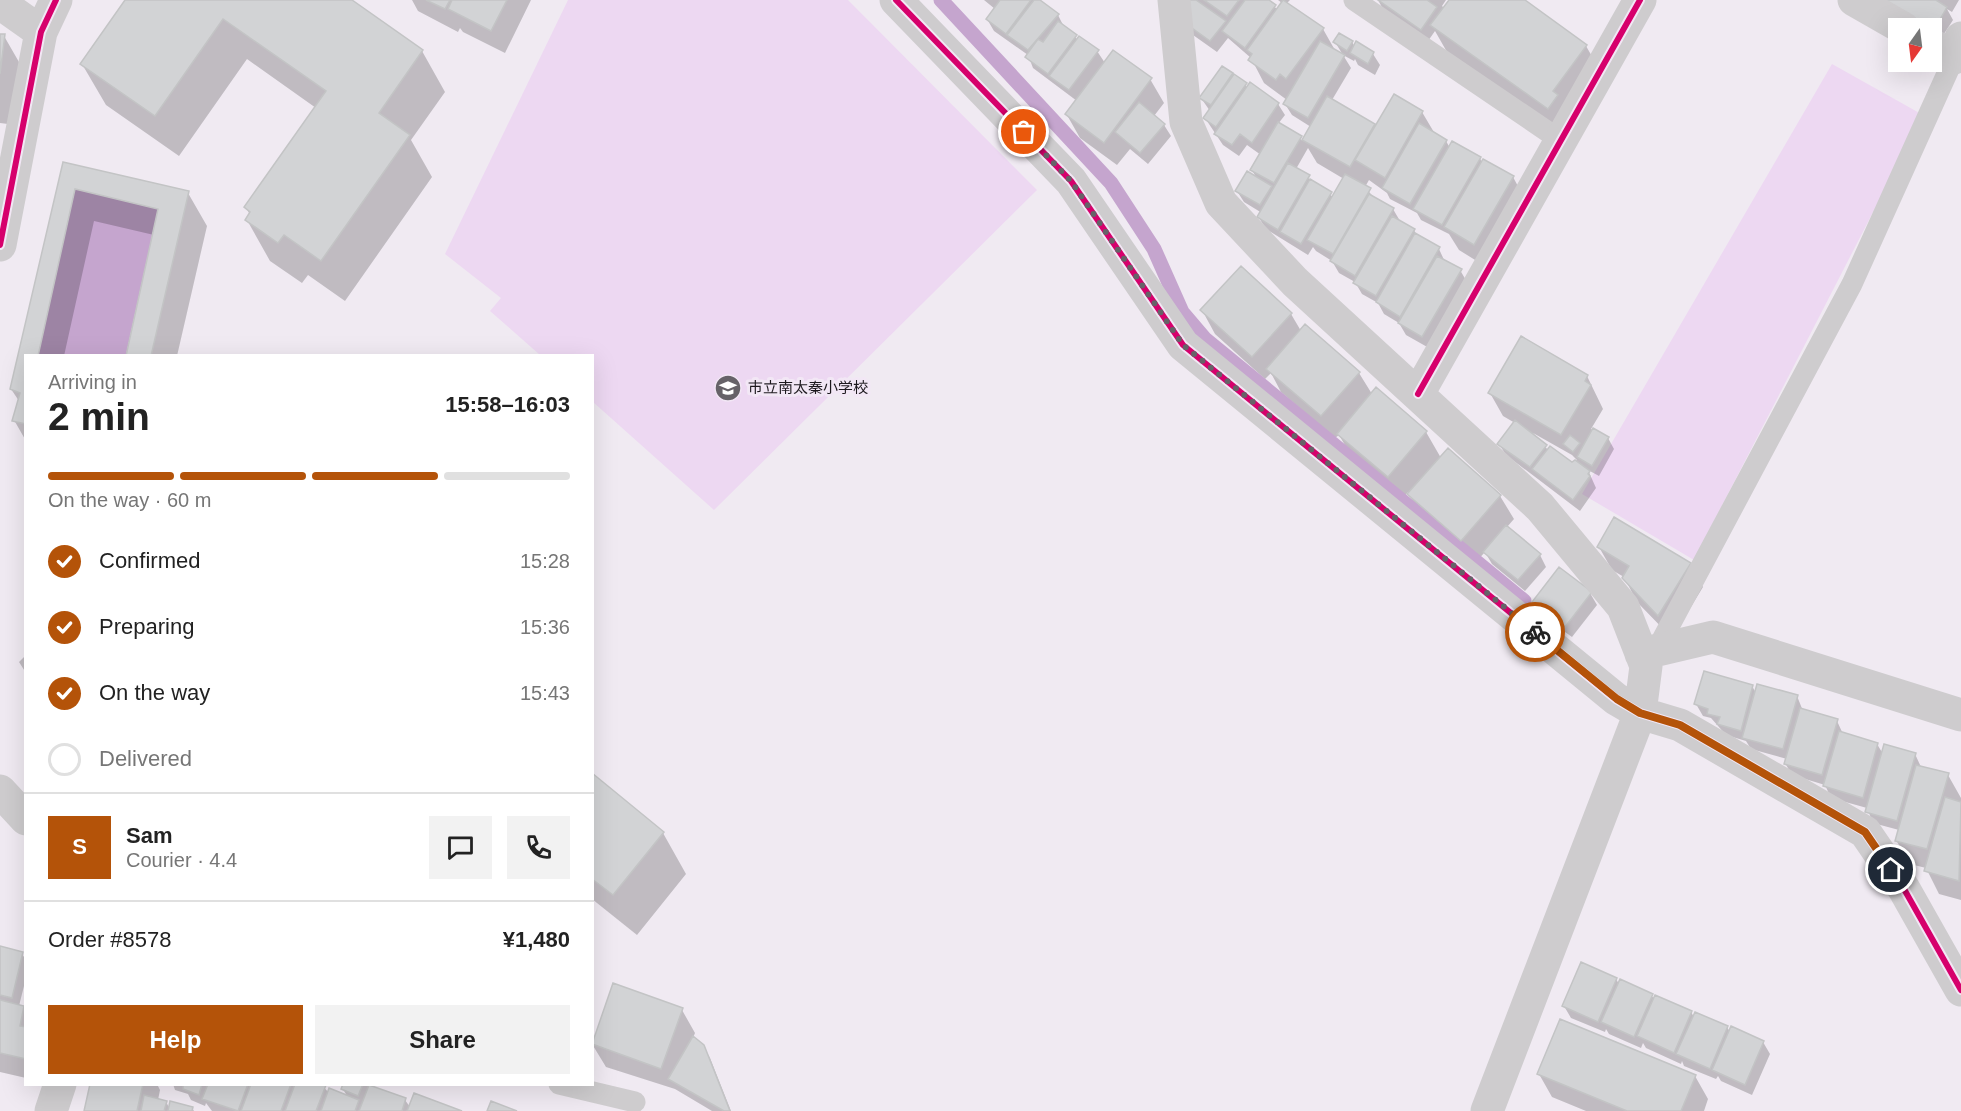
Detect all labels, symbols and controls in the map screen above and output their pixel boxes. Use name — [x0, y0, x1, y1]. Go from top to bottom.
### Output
north arrow — [1888, 18, 1942, 72]
map controls — [1888, 18, 1942, 72]
pin — [998, 106, 1049, 157]
icon: bag — [1007, 115, 1040, 148]
text: Arriving in — [48, 371, 137, 393]
school or university icon: 市立南太秦小学校 — [713, 373, 743, 403]
place label: 市立南太秦小学校 — [748, 379, 868, 396]
text: 15:58–16:03 — [445, 392, 570, 417]
text: 2 min — [48, 395, 150, 438]
text: On the way · 60 m — [48, 489, 211, 511]
icon: check — [48, 545, 81, 578]
text: Confirmed — [99, 548, 200, 573]
text: 15:28 — [520, 550, 570, 572]
courier — [1505, 602, 1565, 662]
icon: check — [48, 611, 81, 644]
text: Preparing — [99, 614, 194, 639]
text: 15:36 — [520, 616, 570, 638]
icon: bike — [1519, 616, 1552, 649]
icon: check — [48, 677, 81, 710]
text: On the way — [99, 680, 210, 705]
text: 15:43 — [520, 682, 570, 704]
text: Delivered — [99, 746, 192, 771]
button: chat — [429, 816, 492, 879]
button: phone — [507, 816, 570, 879]
text: Sam — [126, 823, 172, 848]
text: S — [72, 834, 87, 859]
pin — [1865, 844, 1916, 895]
text: Courier · 4.4 — [126, 849, 237, 871]
icon: home — [1874, 853, 1907, 886]
text: Order #8578 — [48, 927, 172, 952]
text: ¥1,480 — [503, 927, 570, 952]
button: Help — [48, 1005, 303, 1074]
button: Share — [315, 1005, 570, 1074]

